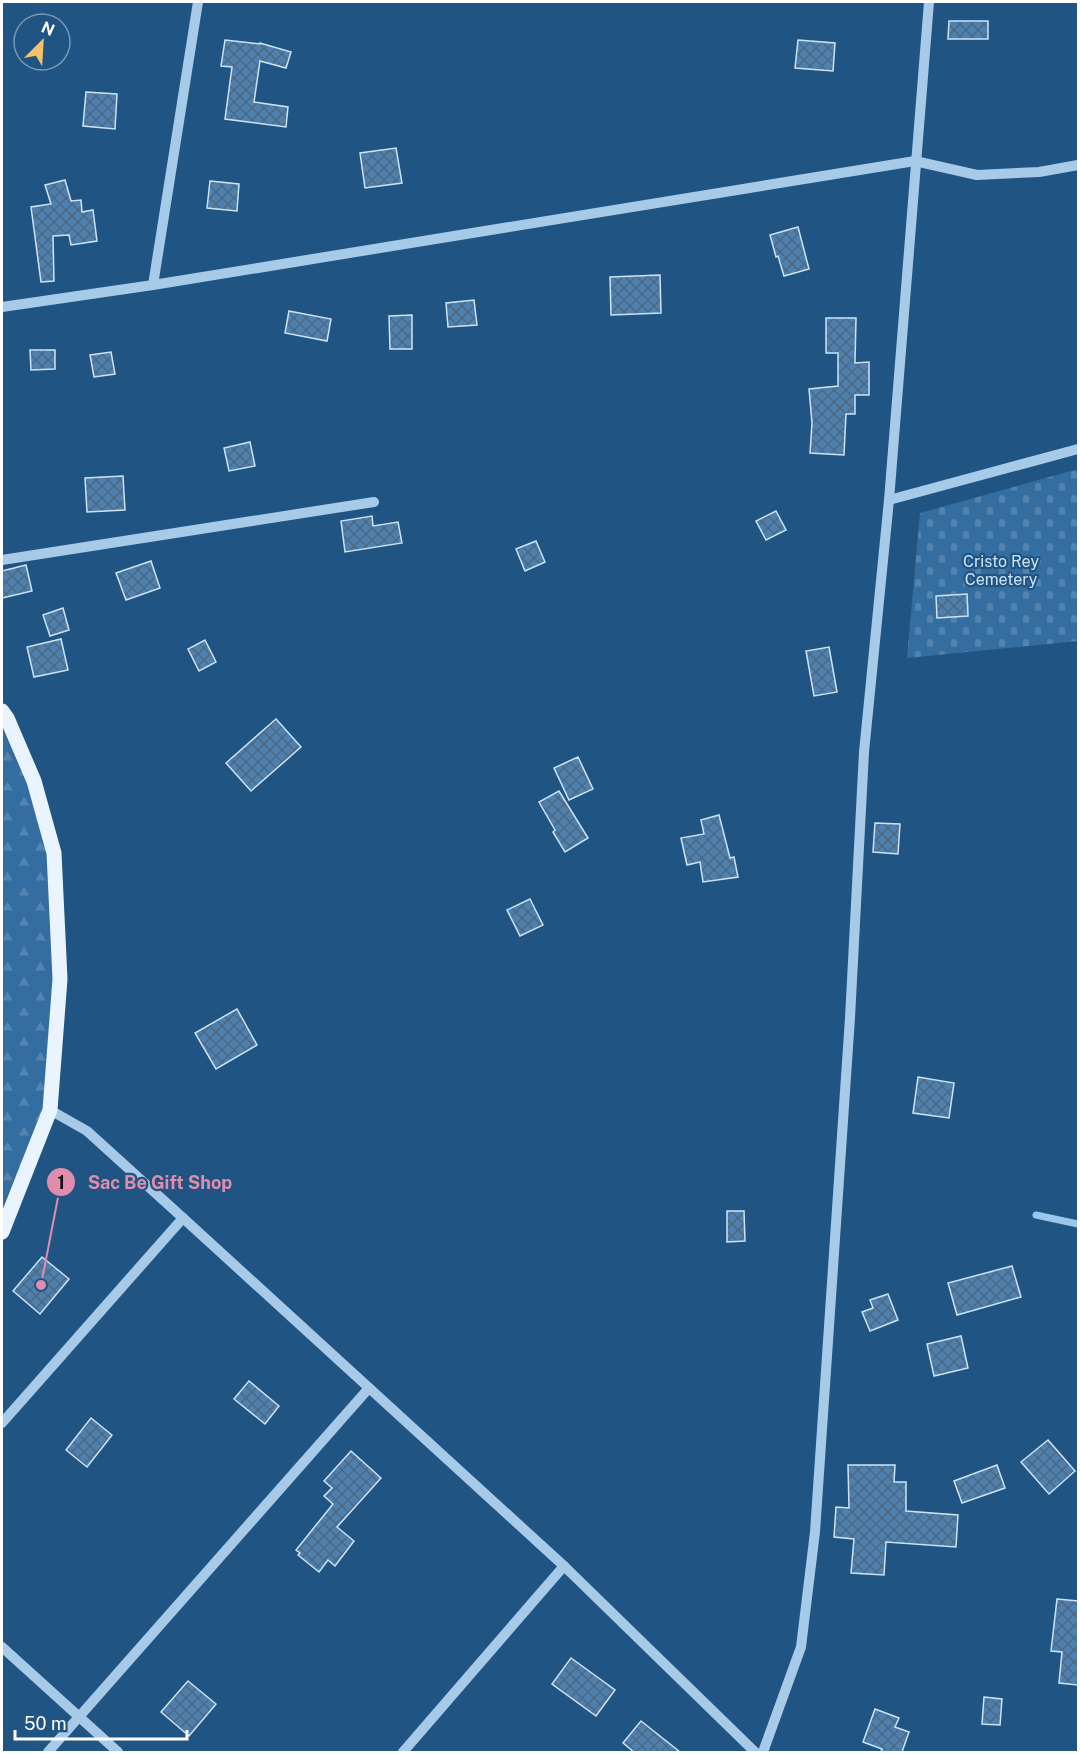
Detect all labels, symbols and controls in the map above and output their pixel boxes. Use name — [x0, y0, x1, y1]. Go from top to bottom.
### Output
north arrow — [12, 12, 72, 72]
text: N — [38, 18, 57, 40]
park label: Cristo Rey Cemetery — [963, 552, 1039, 589]
callout: Sac Be Gift Shop — [46, 1164, 244, 1200]
text: 1 — [57, 1172, 65, 1193]
text: Sac Be Gift Shop — [88, 1172, 232, 1193]
scale bar — [15, 1703, 188, 1741]
text: 50 m — [24, 1713, 67, 1734]

